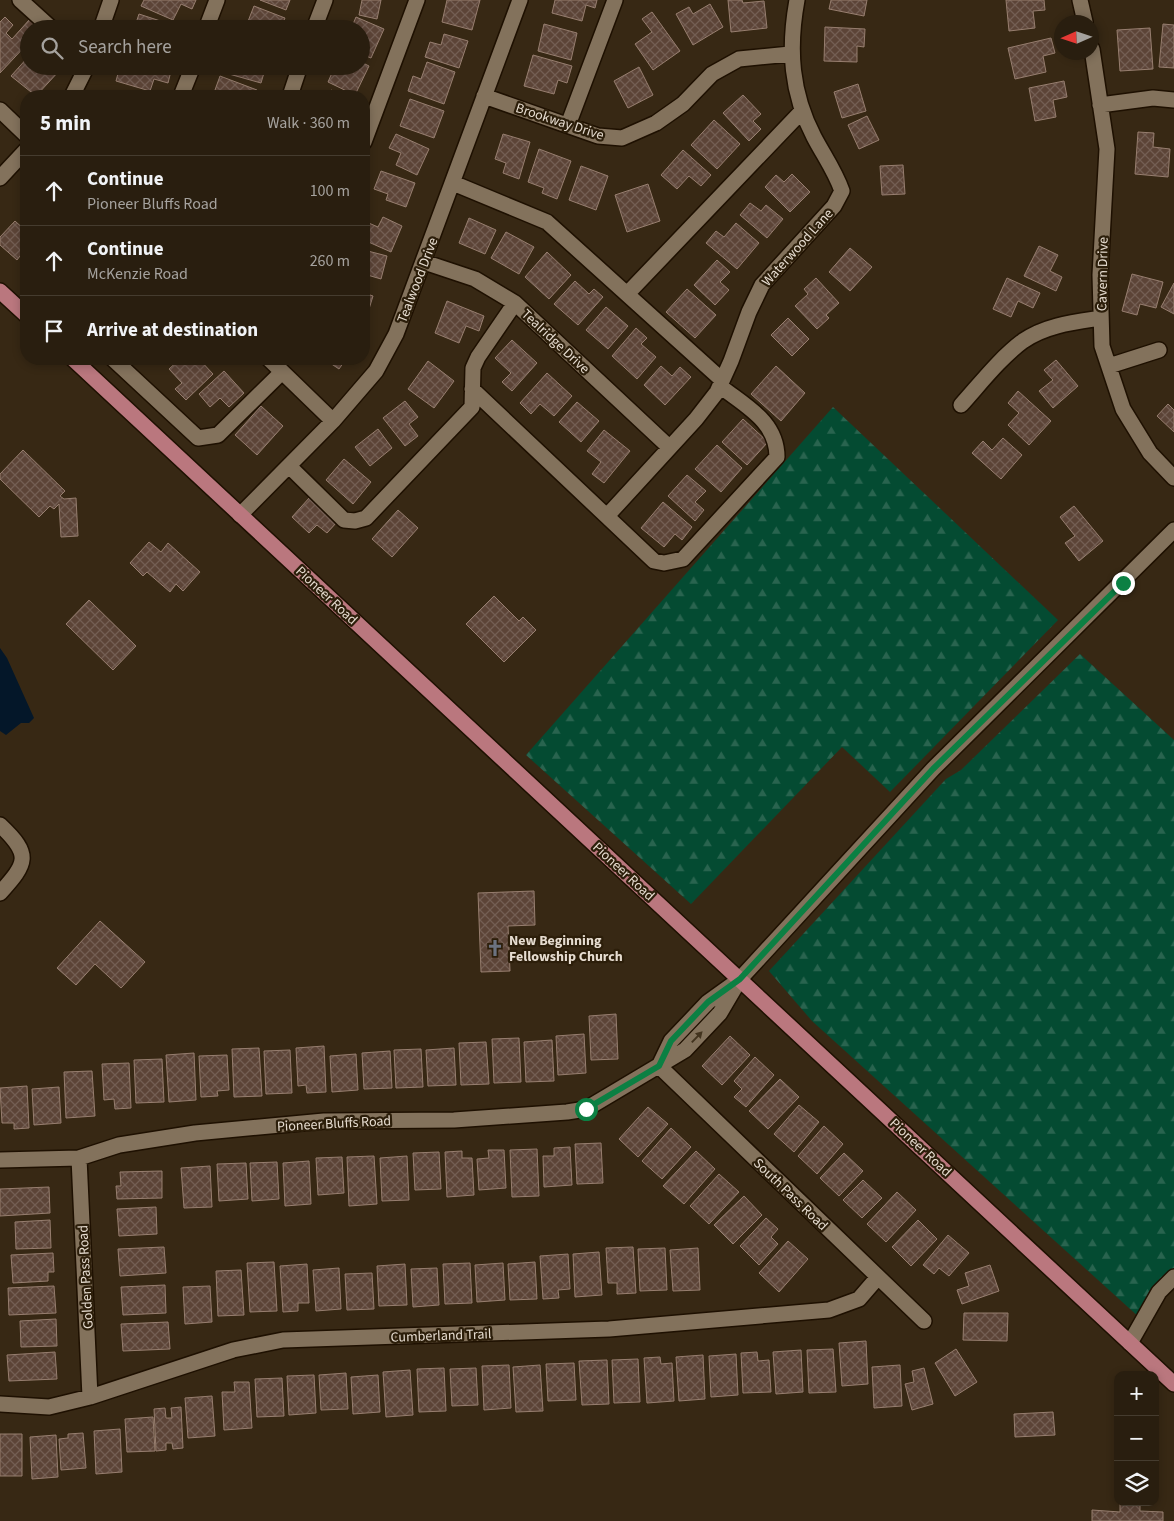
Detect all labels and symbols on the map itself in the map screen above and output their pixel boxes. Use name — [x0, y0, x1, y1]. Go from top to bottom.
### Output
north arrow — [1054, 15, 1099, 60]
street label: Brookway Drive — [513, 98, 606, 146]
street label: Waterwood Lane — [757, 204, 838, 291]
street label: Tealwood Drive — [392, 235, 443, 326]
street label: Cavern Drive — [1092, 237, 1114, 311]
street label: Tealridge Drive — [517, 305, 594, 379]
street label: Pioneer Road — [291, 562, 362, 630]
route end — [1112, 572, 1135, 595]
street label: Pioneer Road — [588, 838, 659, 906]
place label: New Beginning Fellowship Church — [509, 931, 623, 967]
church icon: New Beginning Fellowship Church — [485, 938, 505, 958]
one-way arrow — [691, 1031, 703, 1043]
route start — [575, 1098, 598, 1121]
street label: Pioneer Bluffs Road — [276, 1111, 392, 1137]
street label: Pioneer Road — [885, 1114, 956, 1182]
street label: South Pass Road — [749, 1154, 832, 1236]
street label: Golden Pass Road — [73, 1225, 99, 1329]
street label: Cumberland Trail — [390, 1324, 492, 1348]

